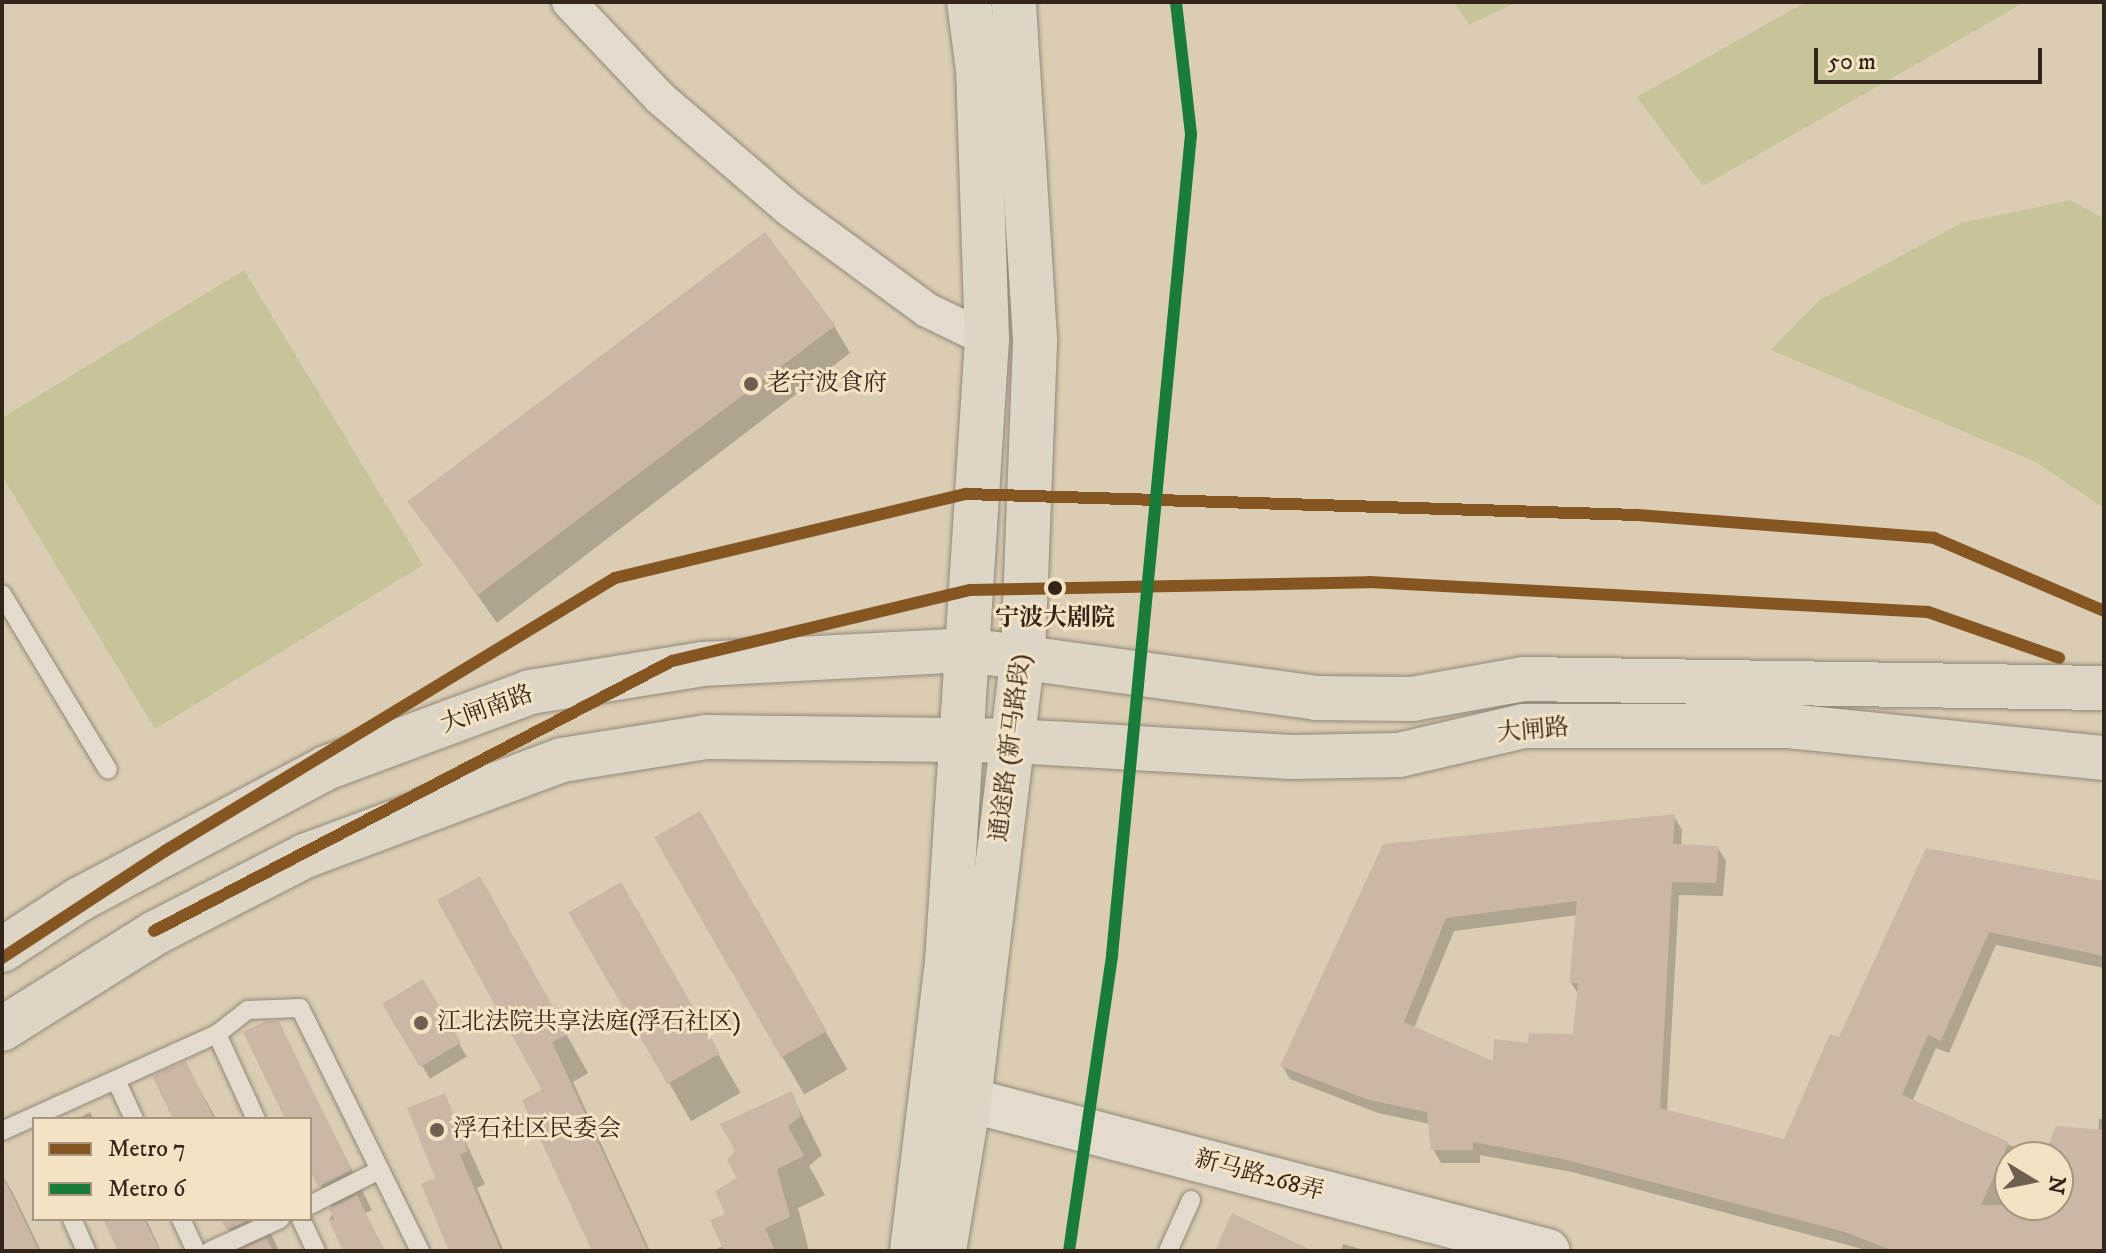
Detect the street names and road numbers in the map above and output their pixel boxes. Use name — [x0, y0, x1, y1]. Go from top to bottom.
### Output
street label: 通途路 (新马路段) — [985, 652, 1037, 844]
street label: 大闸南路 — [437, 680, 537, 740]
street label: 大闸路 — [1496, 714, 1570, 748]
street label: 新马路268弄 — [1191, 1145, 1327, 1207]

